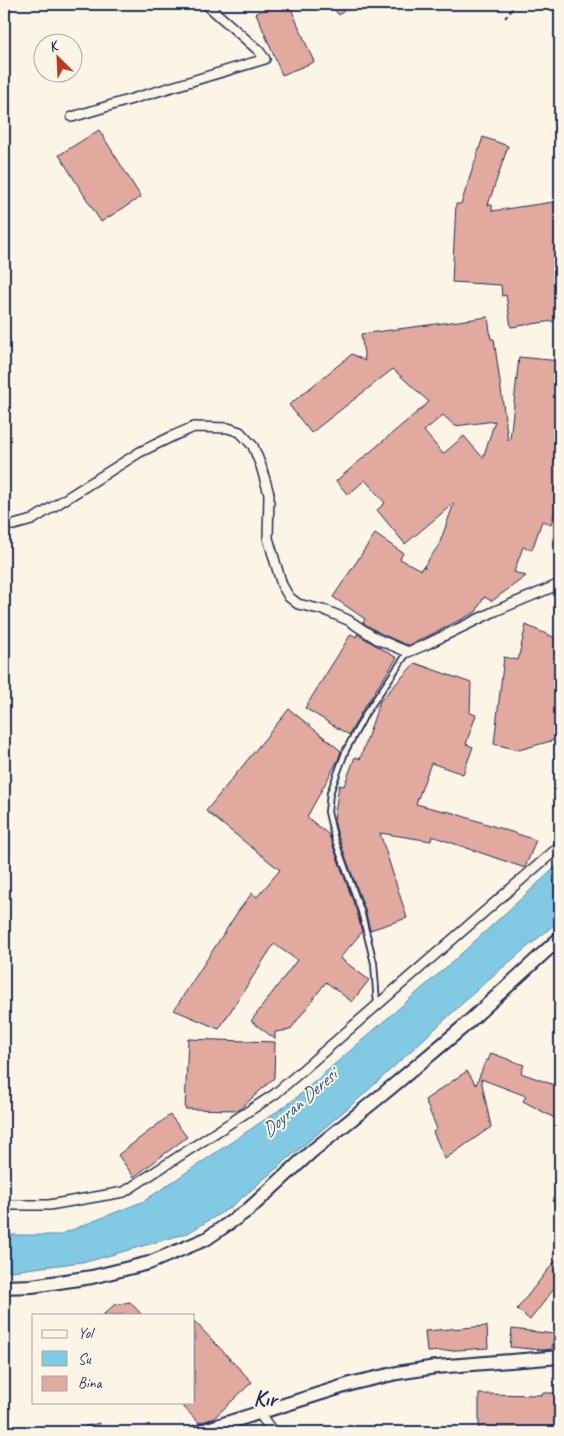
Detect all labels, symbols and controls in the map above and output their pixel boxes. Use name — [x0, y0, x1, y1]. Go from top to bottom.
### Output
north arrow — [32, 32, 82, 82]
text: K — [46, 36, 62, 56]
water label: Doyran Deresi — [256, 1061, 345, 1142]
legend — [32, 1314, 195, 1404]
text: Yol — [78, 1324, 95, 1343]
text: Su — [78, 1350, 92, 1369]
text: Bina — [78, 1374, 103, 1393]
district label: Kır — [253, 1385, 280, 1413]

